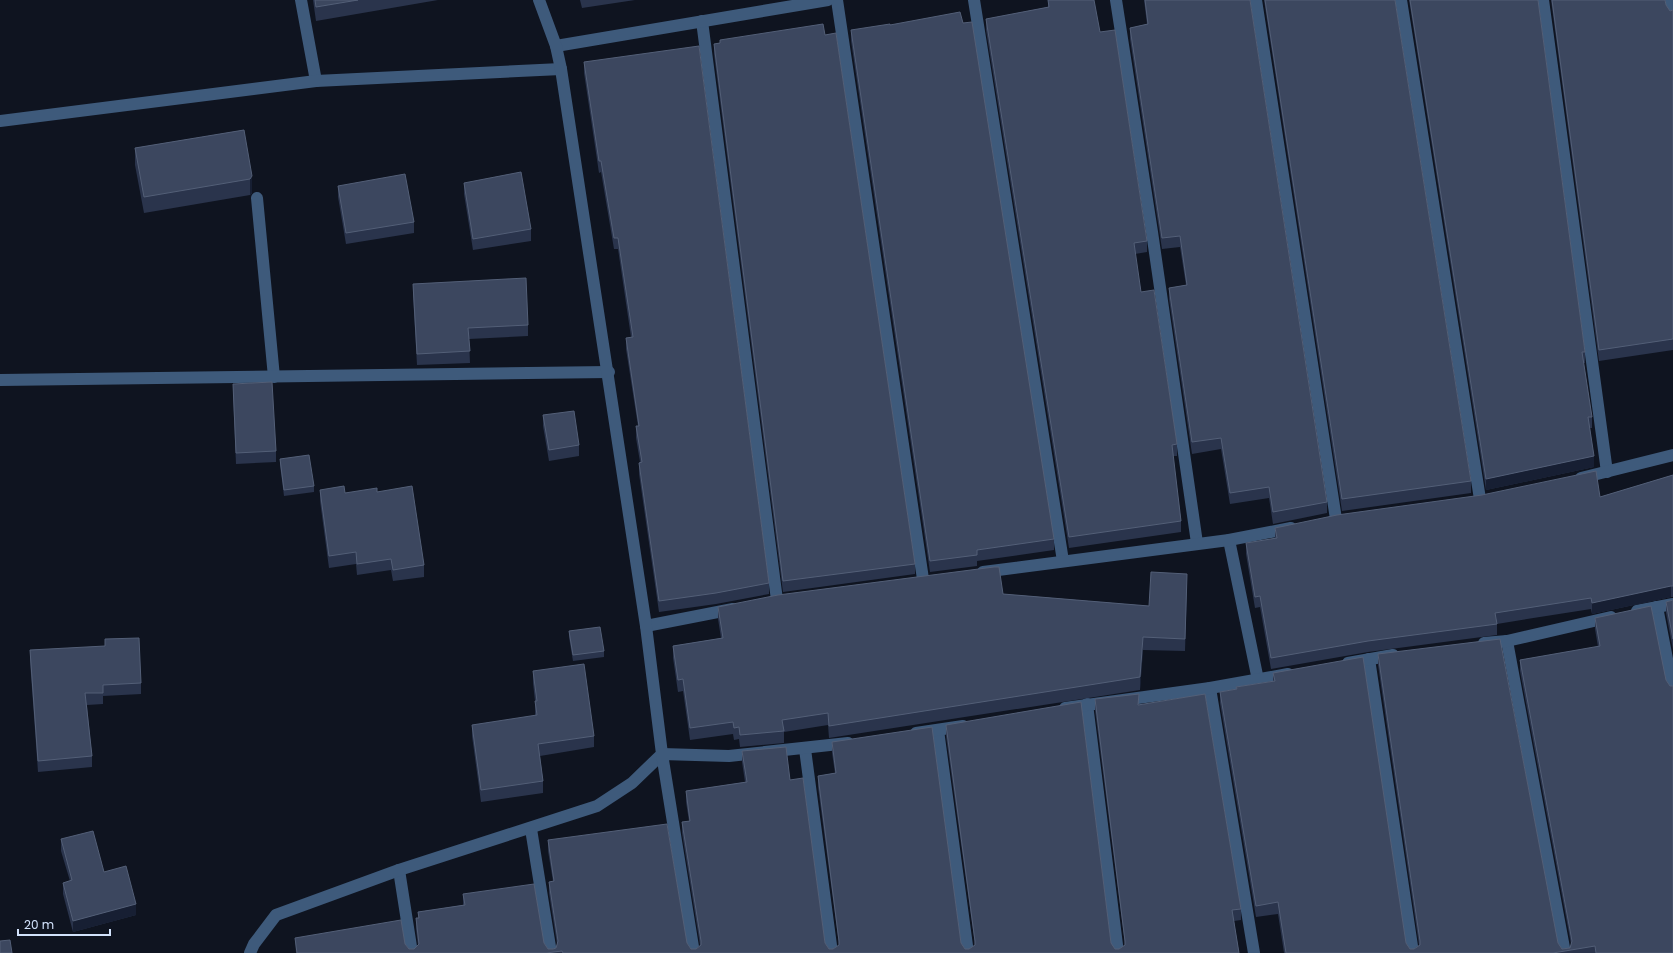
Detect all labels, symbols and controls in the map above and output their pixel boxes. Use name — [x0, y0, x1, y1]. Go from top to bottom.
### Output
scale bar — [18, 911, 110, 937]
text: 20 m — [24, 916, 54, 933]

